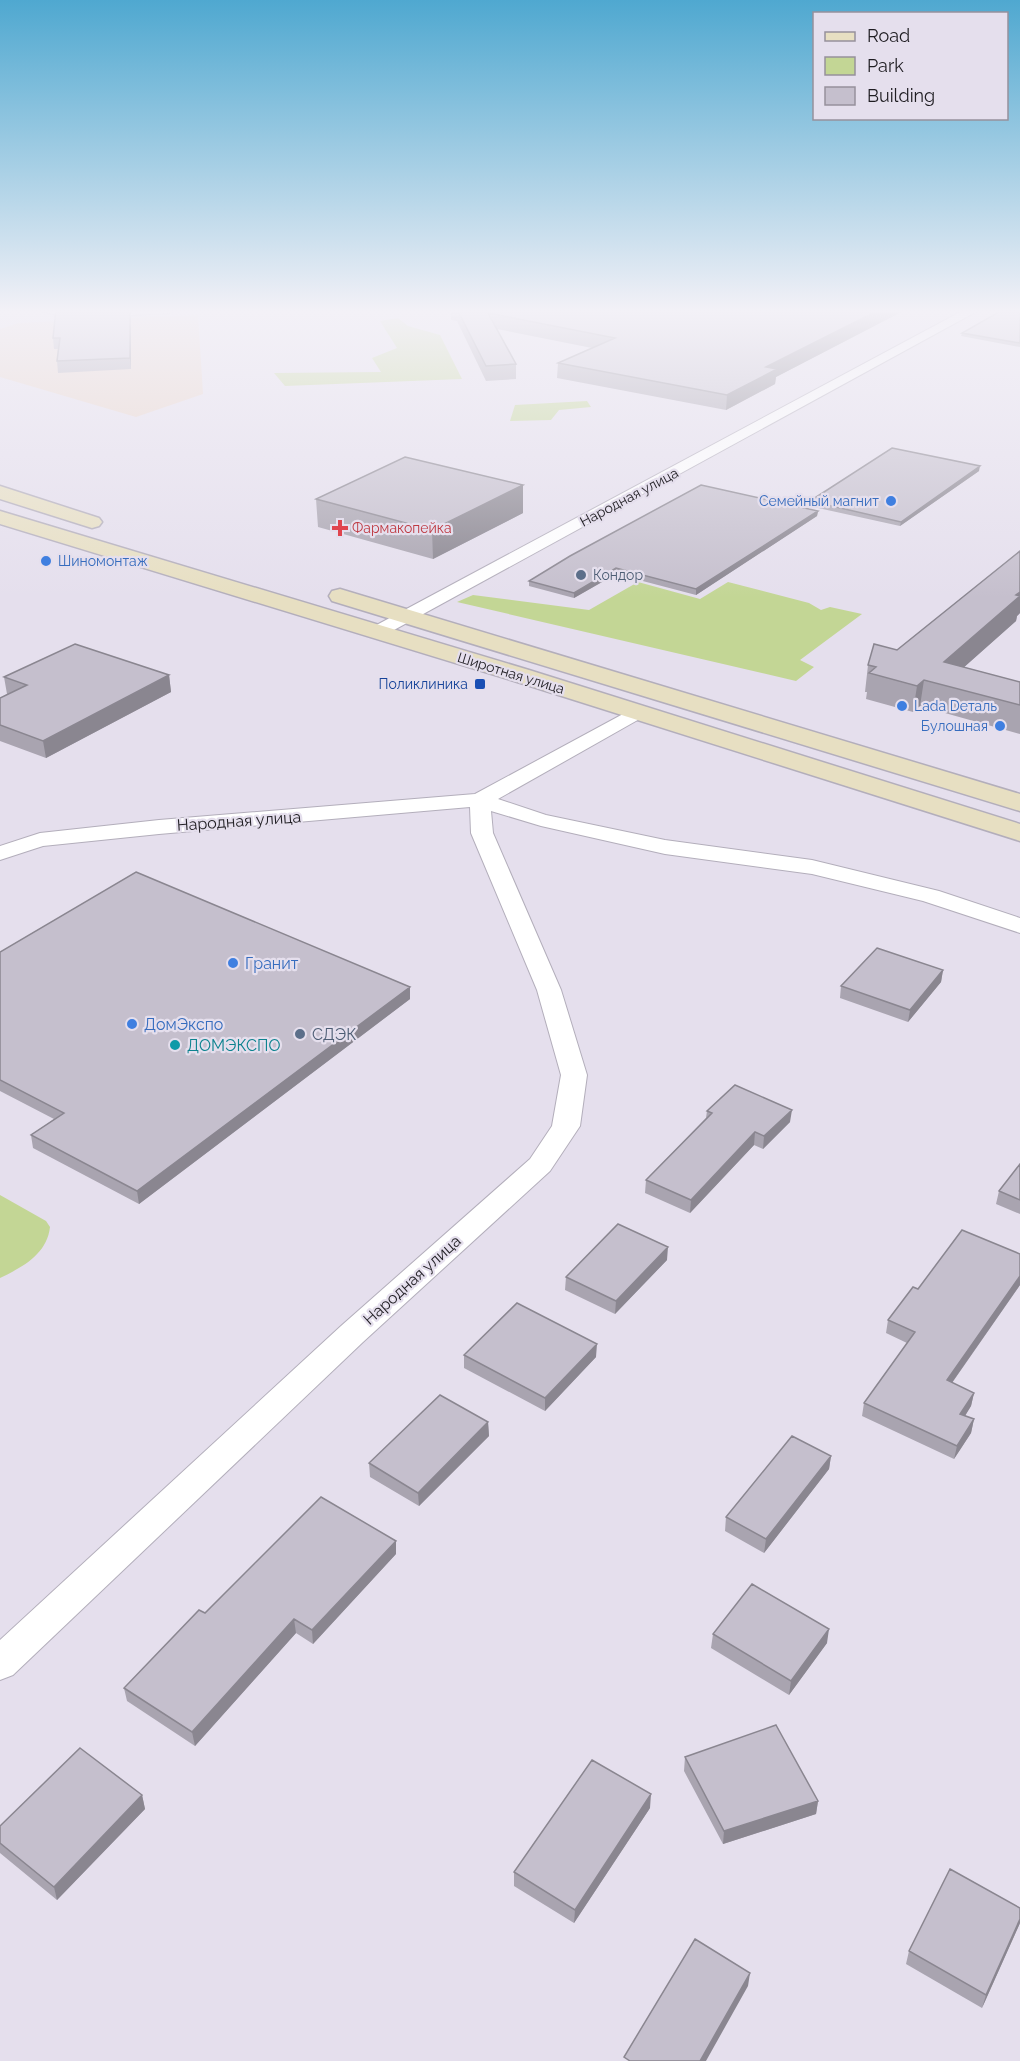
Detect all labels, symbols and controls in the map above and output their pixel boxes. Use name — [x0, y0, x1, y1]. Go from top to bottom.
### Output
legend — [813, 12, 1008, 120]
text: Road — [867, 25, 910, 46]
text: Park — [867, 55, 904, 76]
text: Building — [867, 85, 935, 106]
street label: Народная улица — [577, 464, 681, 530]
place label: Семейный магнит — [759, 493, 879, 509]
marker: Семейный магнит — [884, 494, 898, 508]
place label: Фармакопейка — [352, 520, 452, 536]
marker: Фармакопейка — [333, 521, 347, 535]
place label: Шиномонтаж — [58, 553, 148, 569]
marker: Шиномонтаж — [39, 554, 53, 568]
place label: Кондор — [593, 567, 643, 583]
marker: Кондор — [574, 568, 588, 582]
street label: Широтная улица — [456, 649, 566, 697]
place label: Поликлиника — [378, 676, 468, 692]
marker: Поликлиника — [473, 677, 487, 691]
place label: Lada Dеталь — [914, 698, 997, 714]
marker: Lada Dеталь — [895, 699, 909, 713]
place label: Булошная — [921, 718, 988, 734]
marker: Булошная — [993, 719, 1007, 733]
street label: Народная улица — [176, 807, 302, 835]
place label: Гранит — [245, 954, 299, 973]
marker: Гранит — [226, 956, 240, 970]
place label: ДомЭкспо — [144, 1015, 223, 1034]
marker: ДомЭкспо — [125, 1017, 139, 1031]
place label: СДЭК — [312, 1025, 356, 1044]
marker: СДЭК — [293, 1027, 307, 1041]
place label: ДОМЭКСПО — [187, 1036, 280, 1055]
marker: ДОМЭКСПО — [168, 1038, 182, 1052]
street label: Народная улица — [359, 1231, 465, 1329]

